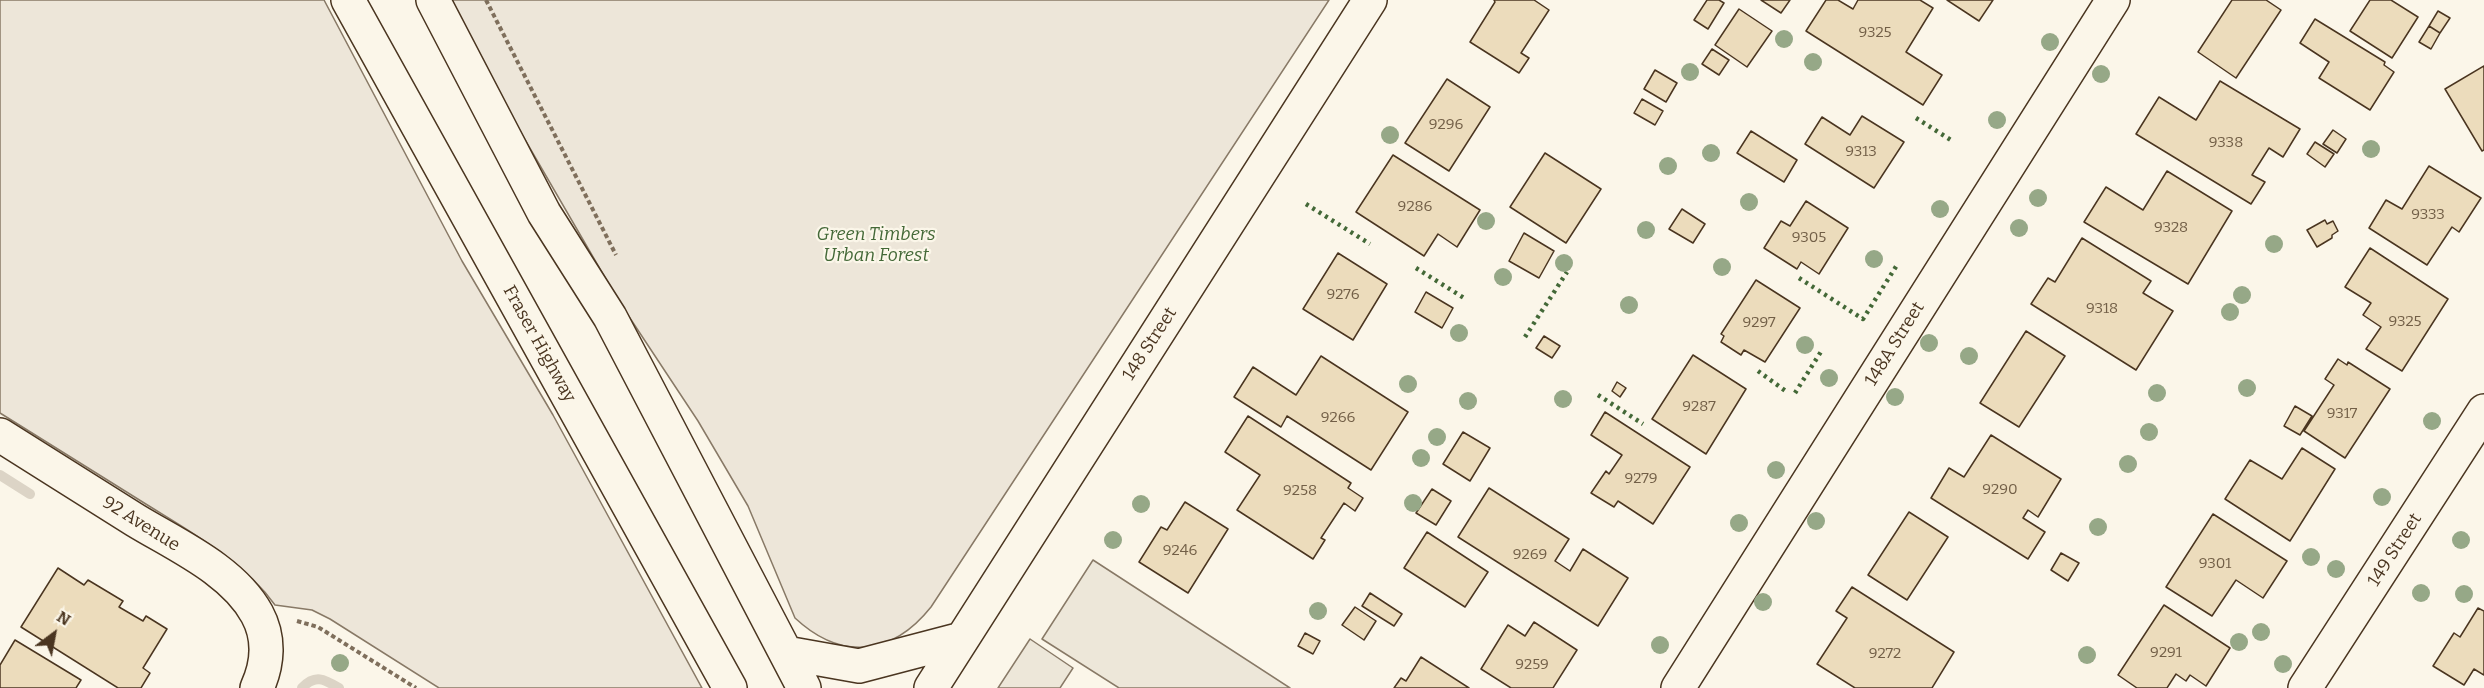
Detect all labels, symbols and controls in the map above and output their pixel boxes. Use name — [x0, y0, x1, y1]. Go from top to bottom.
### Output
house number: 9325 — [1858, 24, 1892, 42]
house number: 9296 — [1429, 116, 1463, 134]
house number: 9338 — [2209, 134, 2243, 152]
house number: 9313 — [1845, 143, 1877, 161]
house number: 9286 — [1398, 198, 1432, 216]
house number: 9333 — [2411, 206, 2445, 224]
house number: 9328 — [2154, 219, 2188, 237]
park label: Green Timbers Urban Forest — [817, 224, 935, 266]
house number: 9305 — [1792, 229, 1826, 247]
street label: Fraser Highway — [498, 282, 580, 406]
house number: 9276 — [1327, 286, 1359, 304]
street label: 148A Street — [1861, 298, 1929, 390]
house number: 9318 — [2086, 300, 2118, 318]
street label: 148 Street — [1118, 303, 1182, 385]
house number: 9325 — [2388, 313, 2422, 331]
house number: 9297 — [1742, 314, 1776, 332]
house number: 9287 — [1682, 398, 1716, 416]
house number: 9317 — [2327, 405, 2357, 423]
house number: 9266 — [1321, 409, 1355, 427]
house number: 9279 — [1625, 470, 1657, 488]
house number: 9290 — [1982, 481, 2018, 499]
house number: 9258 — [1283, 482, 1317, 500]
street label: 92 Avenue — [98, 492, 184, 556]
street label: 149 Street — [2363, 509, 2427, 591]
house number: 9246 — [1163, 542, 1197, 560]
house number: 9269 — [1513, 546, 1547, 564]
house number: 9301 — [2199, 555, 2231, 573]
north arrow — [24, 604, 84, 664]
text: N — [54, 607, 74, 630]
house number: 9291 — [2150, 644, 2182, 662]
house number: 9272 — [1869, 645, 1901, 663]
house number: 9259 — [1515, 656, 1549, 674]

